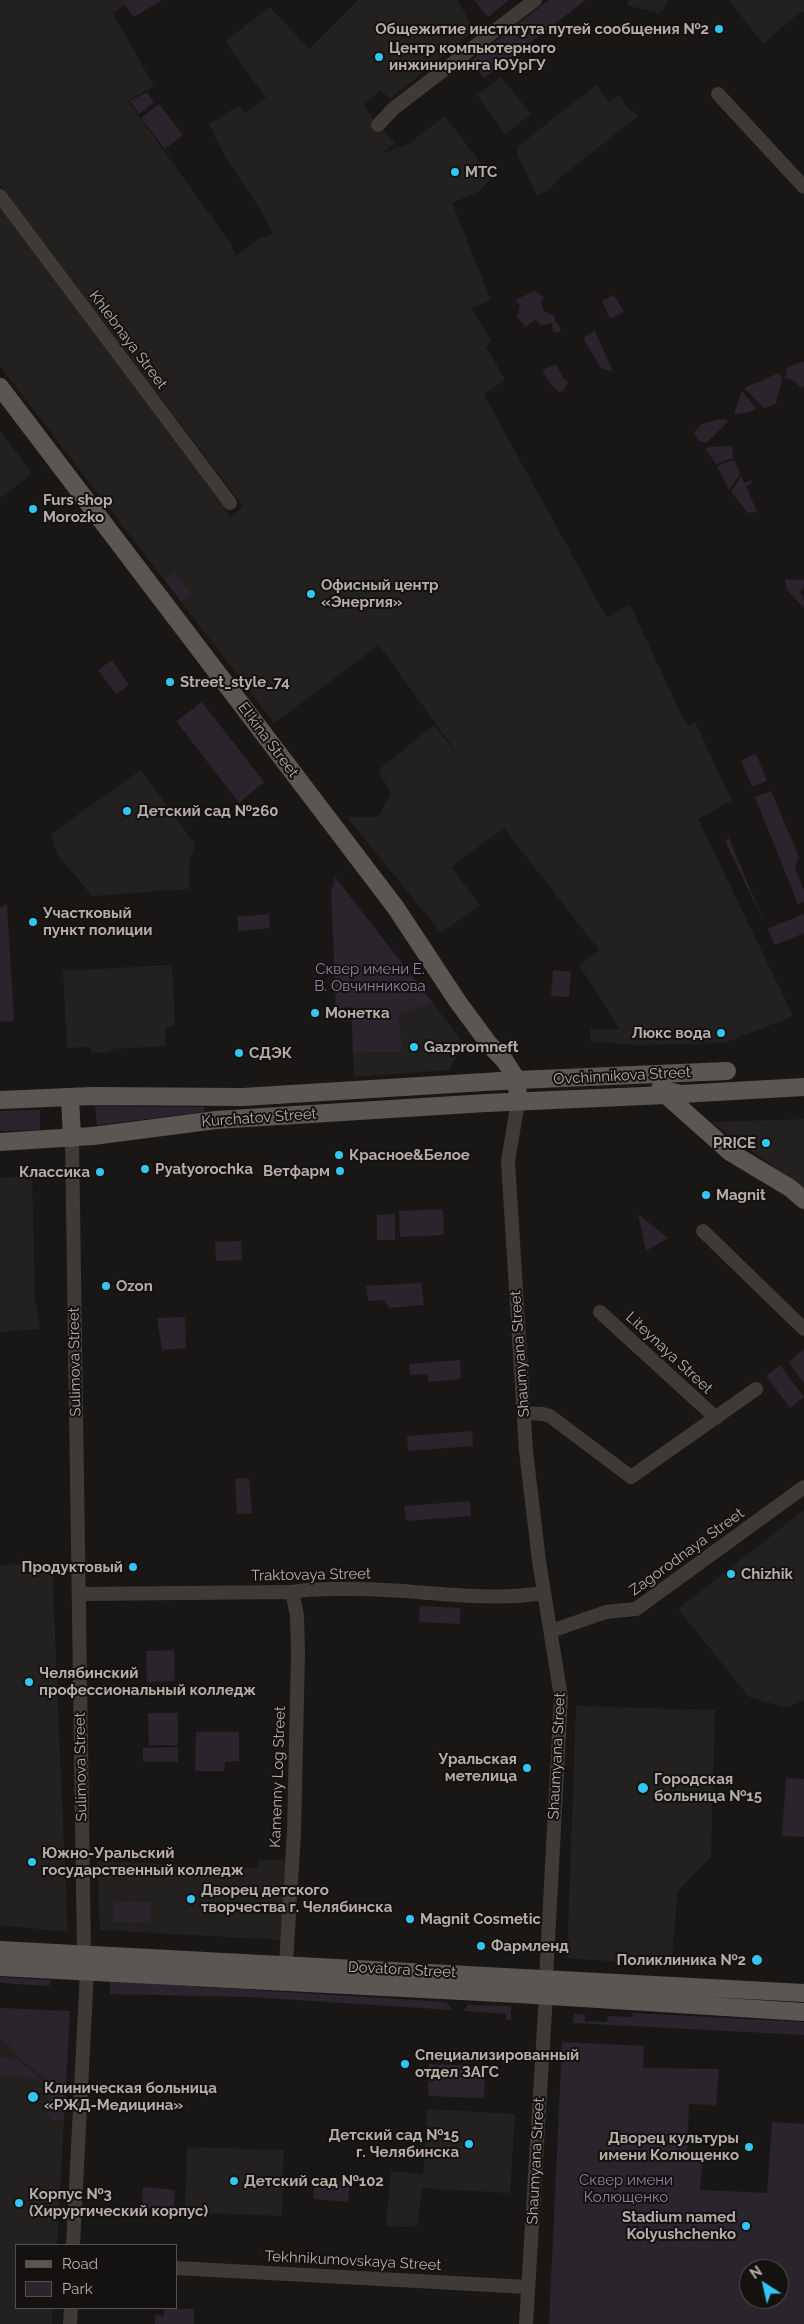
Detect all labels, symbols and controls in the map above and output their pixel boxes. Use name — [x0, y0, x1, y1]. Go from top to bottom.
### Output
place label: Общежитие института путей сообщения №2 — [375, 20, 709, 38]
marker: Общежитие института путей сообщения №2 — [713, 23, 725, 35]
place label: Центр компьютерного инжиниринга ЮУрГУ — [389, 39, 556, 74]
marker: Центр компьютерного инжиниринга ЮУрГУ — [373, 51, 385, 63]
place label: МТС — [465, 163, 497, 181]
marker: МТС — [449, 166, 461, 178]
street label: Khlebnaya Street — [85, 287, 171, 393]
place label: Furs shop Morozko — [43, 491, 112, 526]
marker: Furs shop Morozko — [27, 503, 39, 515]
place label: Офисный центр «Энергия» — [321, 576, 439, 611]
marker: Офисный центр «Энергия» — [305, 588, 317, 600]
place label: Street_style_74 — [180, 673, 290, 691]
marker: Street_style_74 — [164, 676, 176, 688]
street label: El'kina Street — [234, 699, 302, 781]
place label: Детский сад №260 — [137, 802, 279, 820]
marker: Детский сад №260 — [121, 805, 133, 817]
place label: Участковый пункт полиции — [43, 904, 152, 939]
marker: Участковый пункт полиции — [27, 916, 39, 928]
park label: Сквер имени Е. В. Овчинникова — [314, 960, 426, 995]
place label: Монетка — [325, 1004, 390, 1022]
marker: Монетка — [309, 1007, 321, 1019]
place label: Люкс вода — [632, 1024, 711, 1042]
marker: Люкс вода — [715, 1027, 727, 1039]
place label: Gazpromneft — [424, 1038, 518, 1056]
marker: Gazpromneft — [408, 1041, 420, 1053]
place label: СДЭК — [249, 1044, 292, 1062]
marker: СДЭК — [233, 1047, 245, 1059]
street label: Ovchinnikova Street — [553, 1063, 691, 1089]
street label: Kurchatov Street — [201, 1105, 317, 1131]
place label: PRICE — [713, 1134, 756, 1152]
marker: PRICE — [760, 1137, 772, 1149]
place label: Красное&Белое — [349, 1146, 470, 1164]
marker: Красное&Белое — [333, 1149, 345, 1161]
place label: Pyatyorochka — [155, 1160, 253, 1178]
place label: Ветфарм — [263, 1162, 330, 1180]
place label: Классика — [19, 1163, 90, 1181]
marker: Pyatyorochka — [139, 1163, 151, 1175]
marker: Ветфарм — [334, 1165, 346, 1177]
marker: Классика — [94, 1166, 106, 1178]
place label: Magnit — [716, 1186, 766, 1204]
marker: Magnit — [700, 1189, 712, 1201]
place label: Ozon — [116, 1277, 153, 1295]
marker: Ozon — [100, 1280, 112, 1292]
street label: Shaumyana Street — [507, 1290, 533, 1418]
street label: Sulimova Street — [65, 1307, 85, 1417]
street label: Liteynaya Street — [622, 1308, 716, 1398]
street label: Zagorodnaya Street — [626, 1504, 748, 1600]
place label: Продуктовый — [22, 1558, 123, 1576]
marker: Продуктовый — [127, 1561, 139, 1573]
street label: Traktovaya Street — [251, 1565, 371, 1585]
place label: Chizhik — [741, 1565, 793, 1583]
marker: Chizhik — [725, 1568, 737, 1580]
place label: Челябинский профессиональный колледж — [39, 1664, 256, 1699]
marker: Челябинский профессиональный колледж — [23, 1676, 35, 1688]
street label: Shaumyana Street — [545, 1692, 569, 1820]
street label: Kamenny Log Street — [267, 1706, 289, 1848]
street label: Sulimova Street — [71, 1712, 91, 1822]
place label: Уральская метелица — [438, 1750, 517, 1785]
marker: Уральская метелица — [521, 1762, 533, 1774]
place label: Городская больница №15 — [654, 1770, 762, 1805]
marker: Городская больница №15 — [636, 1781, 650, 1795]
place label: Южно-Уральский государственный колледж — [42, 1844, 244, 1879]
marker: Южно-Уральский государственный колледж — [26, 1856, 38, 1868]
place label: Дворец детского творчества г. Челябинска — [201, 1881, 392, 1916]
marker: Дворец детского творчества г. Челябинска — [185, 1893, 197, 1905]
place label: Magnit Cosmetic — [420, 1910, 541, 1928]
marker: Magnit Cosmetic — [404, 1913, 416, 1925]
place label: Фармленд — [491, 1937, 569, 1955]
marker: Фармленд — [475, 1940, 487, 1952]
place label: Поликлиника №2 — [617, 1951, 746, 1969]
marker: Поликлиника №2 — [750, 1953, 764, 1967]
street label: Dovatora Street — [348, 1958, 456, 1982]
place label: Специализированный отдел ЗАГС — [415, 2046, 579, 2081]
marker: Специализированный отдел ЗАГС — [399, 2058, 411, 2070]
place label: Клиническая больница «РЖД-Медицина» — [44, 2079, 217, 2114]
marker: Клиническая больница «РЖД-Медицина» — [26, 2090, 40, 2104]
street label: Shaumyana Street — [524, 2097, 548, 2225]
place label: Детский сад №15 г. Челябинска — [329, 2126, 459, 2161]
place label: Дворец культуры имени Колющенко — [599, 2129, 739, 2164]
marker: Детский сад №15 г. Челябинска — [463, 2138, 475, 2150]
marker: Дворец культуры имени Колющенко — [743, 2141, 755, 2153]
park label: Сквер имени Колющенко — [579, 2171, 673, 2206]
place label: Детский сад №102 — [244, 2172, 384, 2190]
marker: Детский сад №102 — [228, 2175, 240, 2187]
place label: Корпус №3 (Хирургический корпус) — [29, 2185, 208, 2220]
marker: Корпус №3 (Хирургический корпус) — [13, 2197, 25, 2209]
place label: Stadium named Kolyushchenko — [622, 2208, 736, 2243]
marker: Stadium named Kolyushchenko — [740, 2220, 752, 2232]
legend — [15, 2244, 178, 2309]
street label: Tekhnikumovskaya Street — [264, 2247, 442, 2275]
text: Road — [62, 2255, 98, 2273]
north arrow — [739, 2259, 789, 2309]
text: N — [747, 2263, 765, 2282]
text: Park — [62, 2280, 93, 2298]

